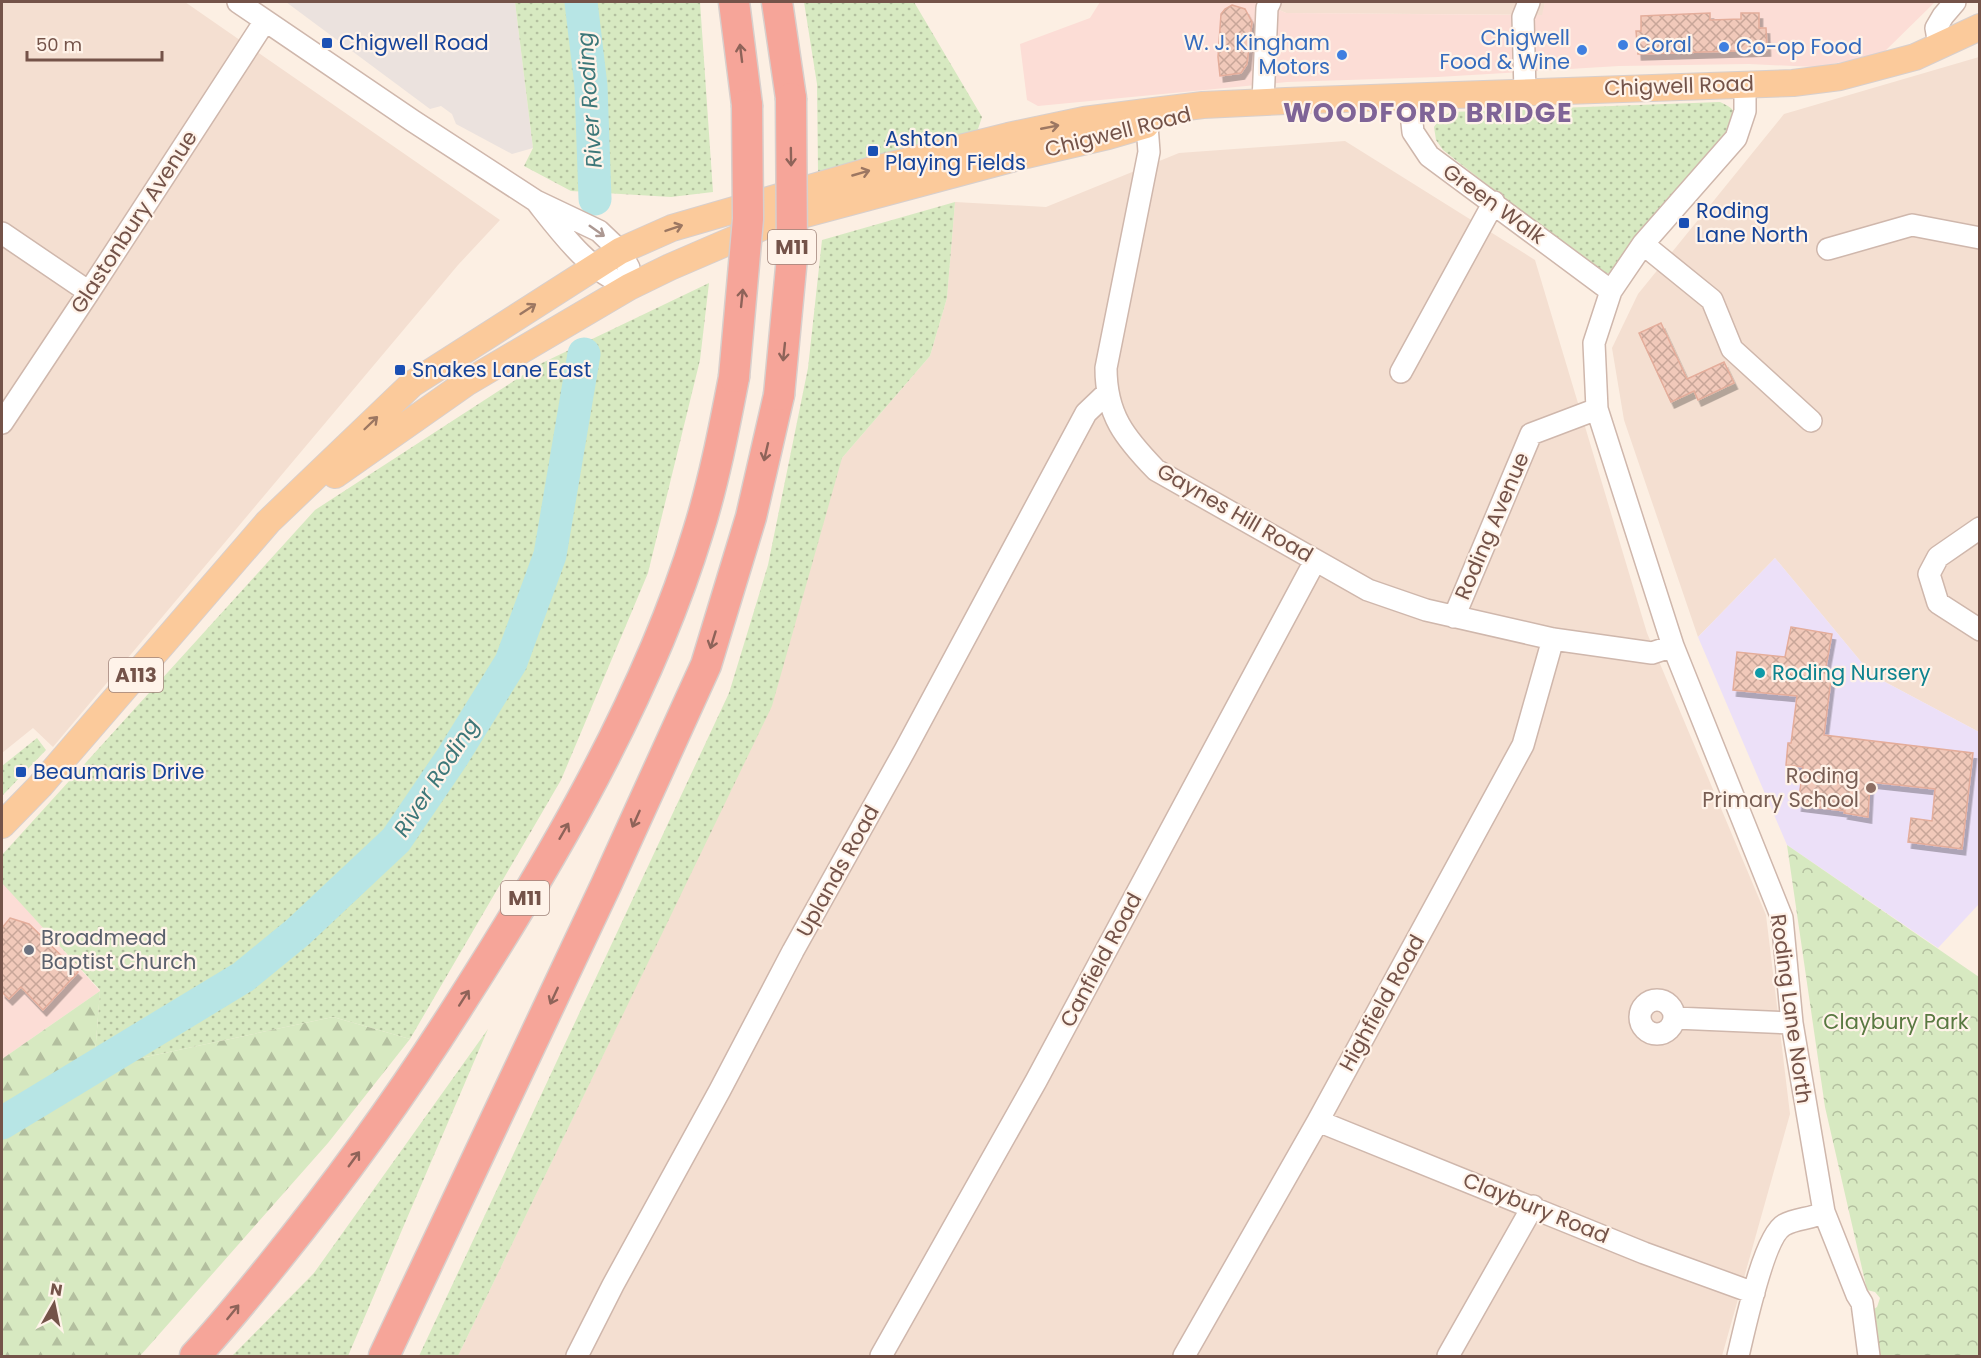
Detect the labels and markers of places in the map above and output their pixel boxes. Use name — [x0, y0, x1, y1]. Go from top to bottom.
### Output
place label: Chigwell Food & Wine — [1439, 23, 1570, 76]
place label: Chigwell Road — [339, 28, 489, 57]
place label: W. J. Kingham Motors — [1184, 28, 1330, 81]
place label: Coral — [1635, 30, 1692, 59]
place label: Co-op Food — [1736, 32, 1862, 61]
marker: Chigwell Road — [320, 36, 334, 50]
marker: Coral — [1616, 38, 1630, 52]
marker: Co-op Food — [1717, 40, 1731, 54]
marker: Chigwell Food & Wine — [1575, 43, 1589, 57]
marker: W. J. Kingham Motors — [1335, 48, 1349, 62]
place label: Ashton Playing Fields — [885, 124, 1026, 177]
marker: Ashton Playing Fields — [866, 144, 880, 158]
place label: Roding Lane North — [1696, 196, 1808, 249]
marker: Roding Lane North — [1677, 216, 1691, 230]
place label: Snakes Lane East — [412, 355, 591, 384]
marker: Snakes Lane East — [393, 363, 407, 377]
place label: Roding Nursery — [1772, 658, 1931, 687]
marker: Roding Nursery — [1753, 666, 1767, 680]
place label: Beaumaris Drive — [33, 757, 205, 786]
place label: Roding Primary School — [1702, 761, 1859, 814]
marker: Beaumaris Drive — [14, 765, 28, 779]
marker: Roding Primary School — [1864, 781, 1878, 795]
place label: Broadmead Baptist Church — [41, 923, 196, 976]
marker: Broadmead Baptist Church — [22, 943, 36, 957]

